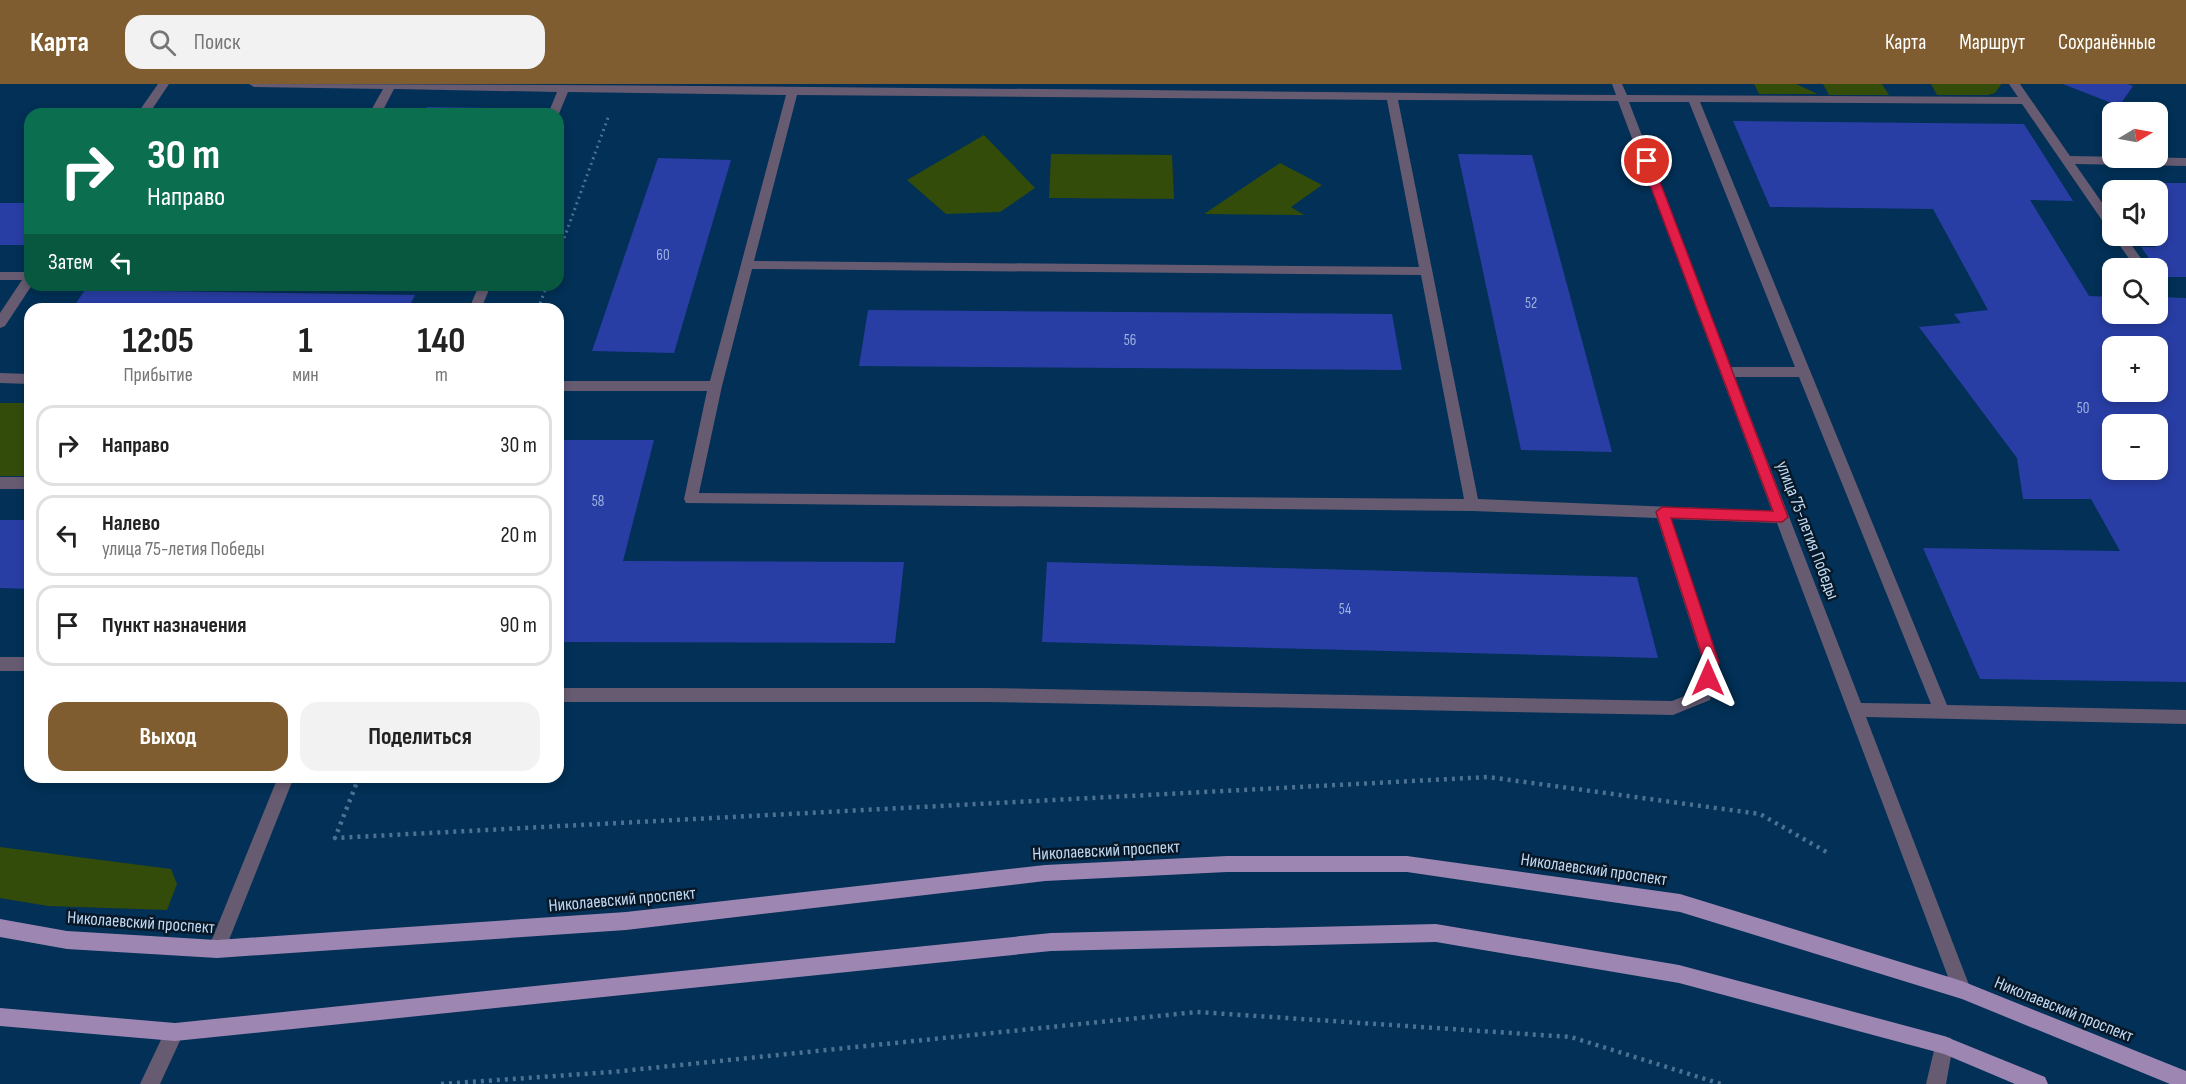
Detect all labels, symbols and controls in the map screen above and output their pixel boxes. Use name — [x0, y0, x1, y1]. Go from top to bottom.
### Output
search box — [125, 15, 545, 69]
text: Карта — [30, 26, 89, 59]
icon: search — [146, 26, 179, 59]
text: Поиск — [194, 29, 240, 56]
text: Карта — [1885, 30, 1926, 55]
text: Маршрут — [1959, 30, 2025, 55]
text: Сохранённые — [2058, 30, 2156, 55]
north arrow — [2102, 102, 2168, 168]
map controls — [2102, 102, 2168, 480]
text: 30 m — [147, 130, 220, 181]
icon: right — [48, 132, 126, 210]
pin — [1621, 135, 1672, 186]
icon: arrive — [1630, 144, 1663, 177]
button: sound — [2102, 180, 2168, 246]
text: Направо — [147, 181, 225, 213]
icon: left — [105, 246, 138, 279]
house number: 60 — [656, 246, 670, 265]
text: Затем — [48, 249, 93, 276]
button: search — [2102, 258, 2168, 324]
house number: 52 — [1525, 294, 1537, 313]
text: 12:05 — [122, 320, 194, 363]
text: 1 — [298, 320, 313, 363]
text: 140 — [417, 320, 465, 363]
house number: 56 — [1124, 331, 1136, 350]
button: + — [2102, 336, 2168, 402]
text: Прибытие — [123, 363, 193, 387]
text: мин — [292, 363, 319, 387]
text: m — [435, 363, 448, 387]
house number: 50 — [2077, 399, 2089, 418]
button: − — [2102, 414, 2168, 480]
icon: right — [51, 429, 84, 462]
text: Направо — [102, 432, 169, 459]
text: 30 m — [500, 432, 537, 459]
street label: улица 75-летия Победы — [1771, 458, 1844, 602]
house number: 58 — [592, 492, 604, 511]
text: Налево — [102, 510, 160, 537]
icon: left — [51, 519, 84, 552]
text: 20 m — [501, 522, 537, 549]
text: улица 75-летия Победы — [102, 537, 265, 561]
house number: 54 — [1339, 600, 1351, 619]
icon: arrive — [51, 609, 84, 642]
text: Пункт назначения — [102, 612, 246, 639]
text: 90 m — [500, 612, 537, 639]
position arrow — [1676, 646, 1740, 710]
button: Выход — [48, 702, 288, 771]
button: Поделиться — [300, 702, 540, 771]
street label: Николаевский проспект — [1032, 836, 1180, 865]
street label: Николаевский проспект — [1519, 849, 1669, 890]
street label: Николаевский проспект — [547, 883, 697, 916]
street label: Николаевский проспект — [66, 907, 215, 938]
street label: Николаевский проспект — [1991, 972, 2136, 1047]

